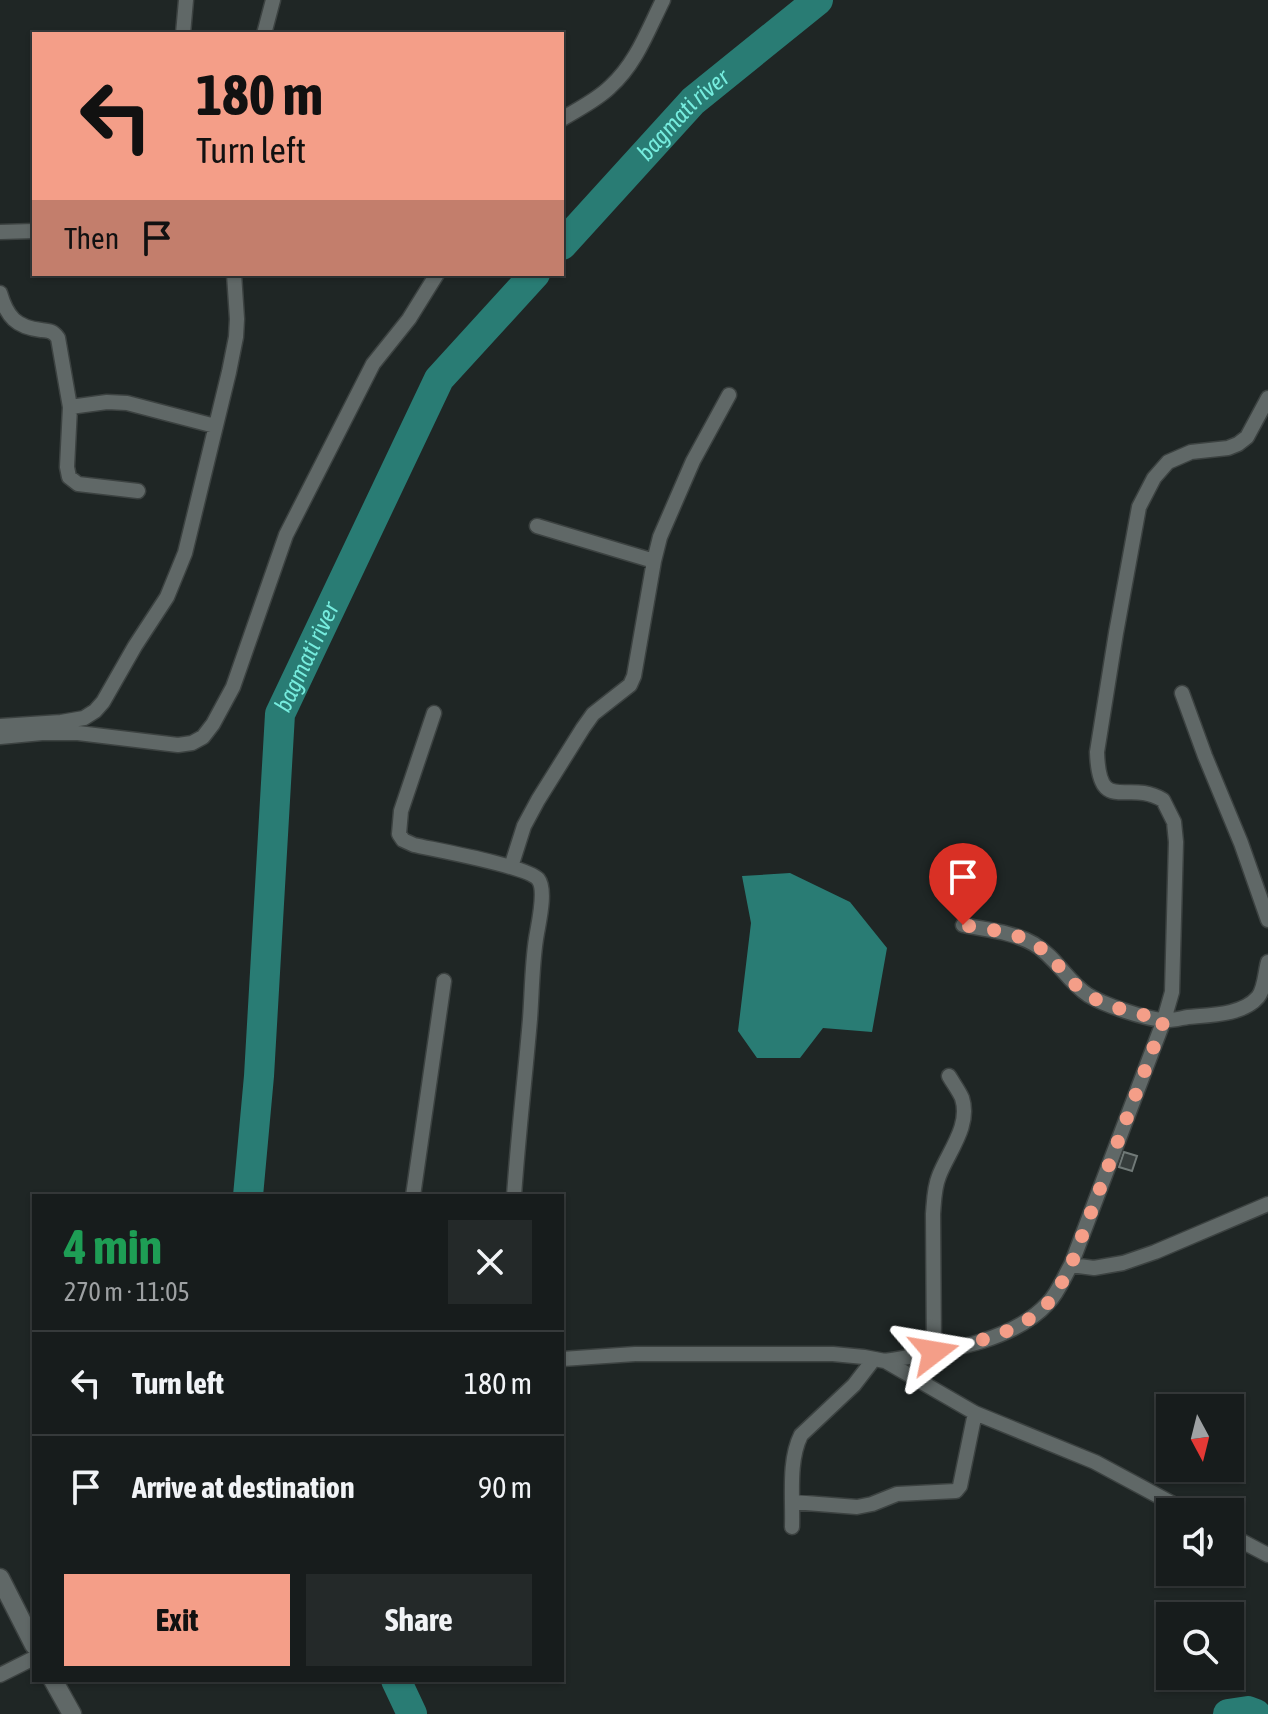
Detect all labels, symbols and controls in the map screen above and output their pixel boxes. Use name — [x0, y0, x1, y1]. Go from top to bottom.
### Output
text: 180 m — [196, 63, 323, 127]
water label: bagmati river — [632, 63, 735, 166]
icon: left — [64, 64, 168, 168]
text: Turn left — [196, 129, 306, 171]
icon: arrive — [135, 216, 179, 260]
text: Then — [64, 221, 119, 255]
water label: bagmati river — [269, 597, 344, 716]
pin — [929, 843, 997, 925]
icon: arrive — [941, 855, 985, 899]
text: 4 min — [64, 1219, 162, 1274]
button: close — [448, 1220, 532, 1304]
text: 270 m · 11:05 — [64, 1277, 190, 1307]
position arrow — [892, 1310, 976, 1394]
icon: left — [64, 1361, 108, 1405]
text: Turn left — [132, 1366, 224, 1400]
text: 180 m — [464, 1366, 532, 1400]
north arrow — [1156, 1394, 1244, 1482]
map controls — [1156, 1394, 1244, 1690]
icon: arrive — [64, 1465, 108, 1509]
text: Arrive at destination — [132, 1470, 354, 1504]
text: 90 m — [478, 1470, 532, 1504]
button: sound — [1156, 1498, 1244, 1586]
button: Exit — [64, 1574, 290, 1666]
button: Share — [306, 1574, 532, 1666]
button: search — [1156, 1602, 1244, 1690]

